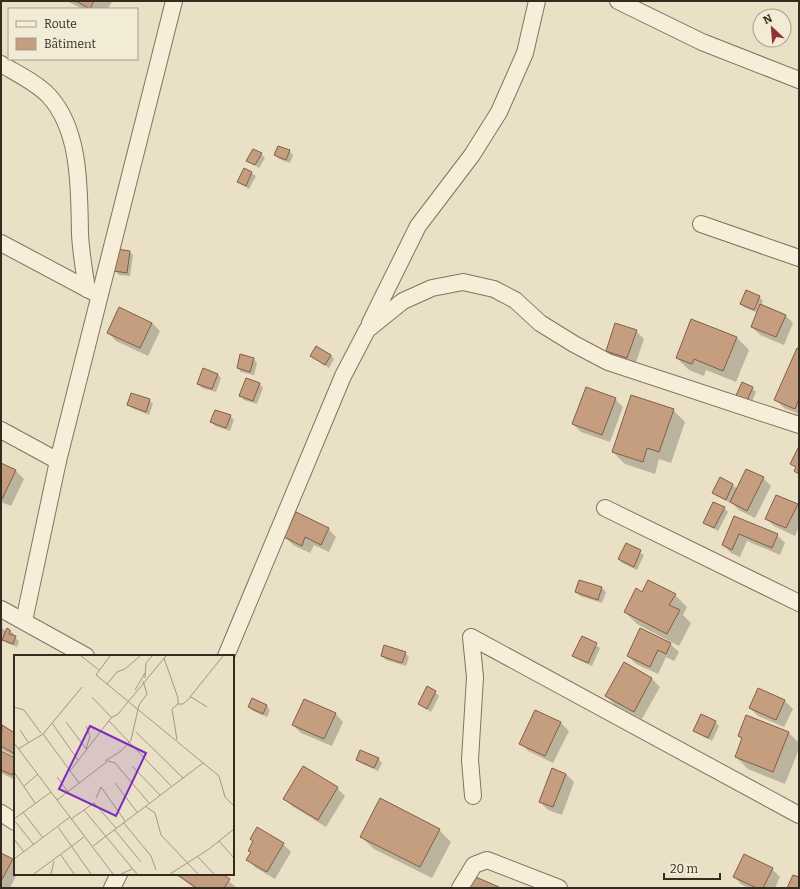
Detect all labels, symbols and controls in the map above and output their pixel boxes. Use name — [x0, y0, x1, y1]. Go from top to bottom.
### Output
legend — [8, 8, 138, 60]
north arrow — [752, 8, 792, 48]
text: N — [761, 12, 775, 27]
text: Route — [44, 17, 77, 31]
text: Bâtiment — [44, 37, 97, 51]
inset map — [14, 655, 234, 875]
scale bar — [664, 855, 720, 881]
text: 20 m — [670, 862, 699, 876]

